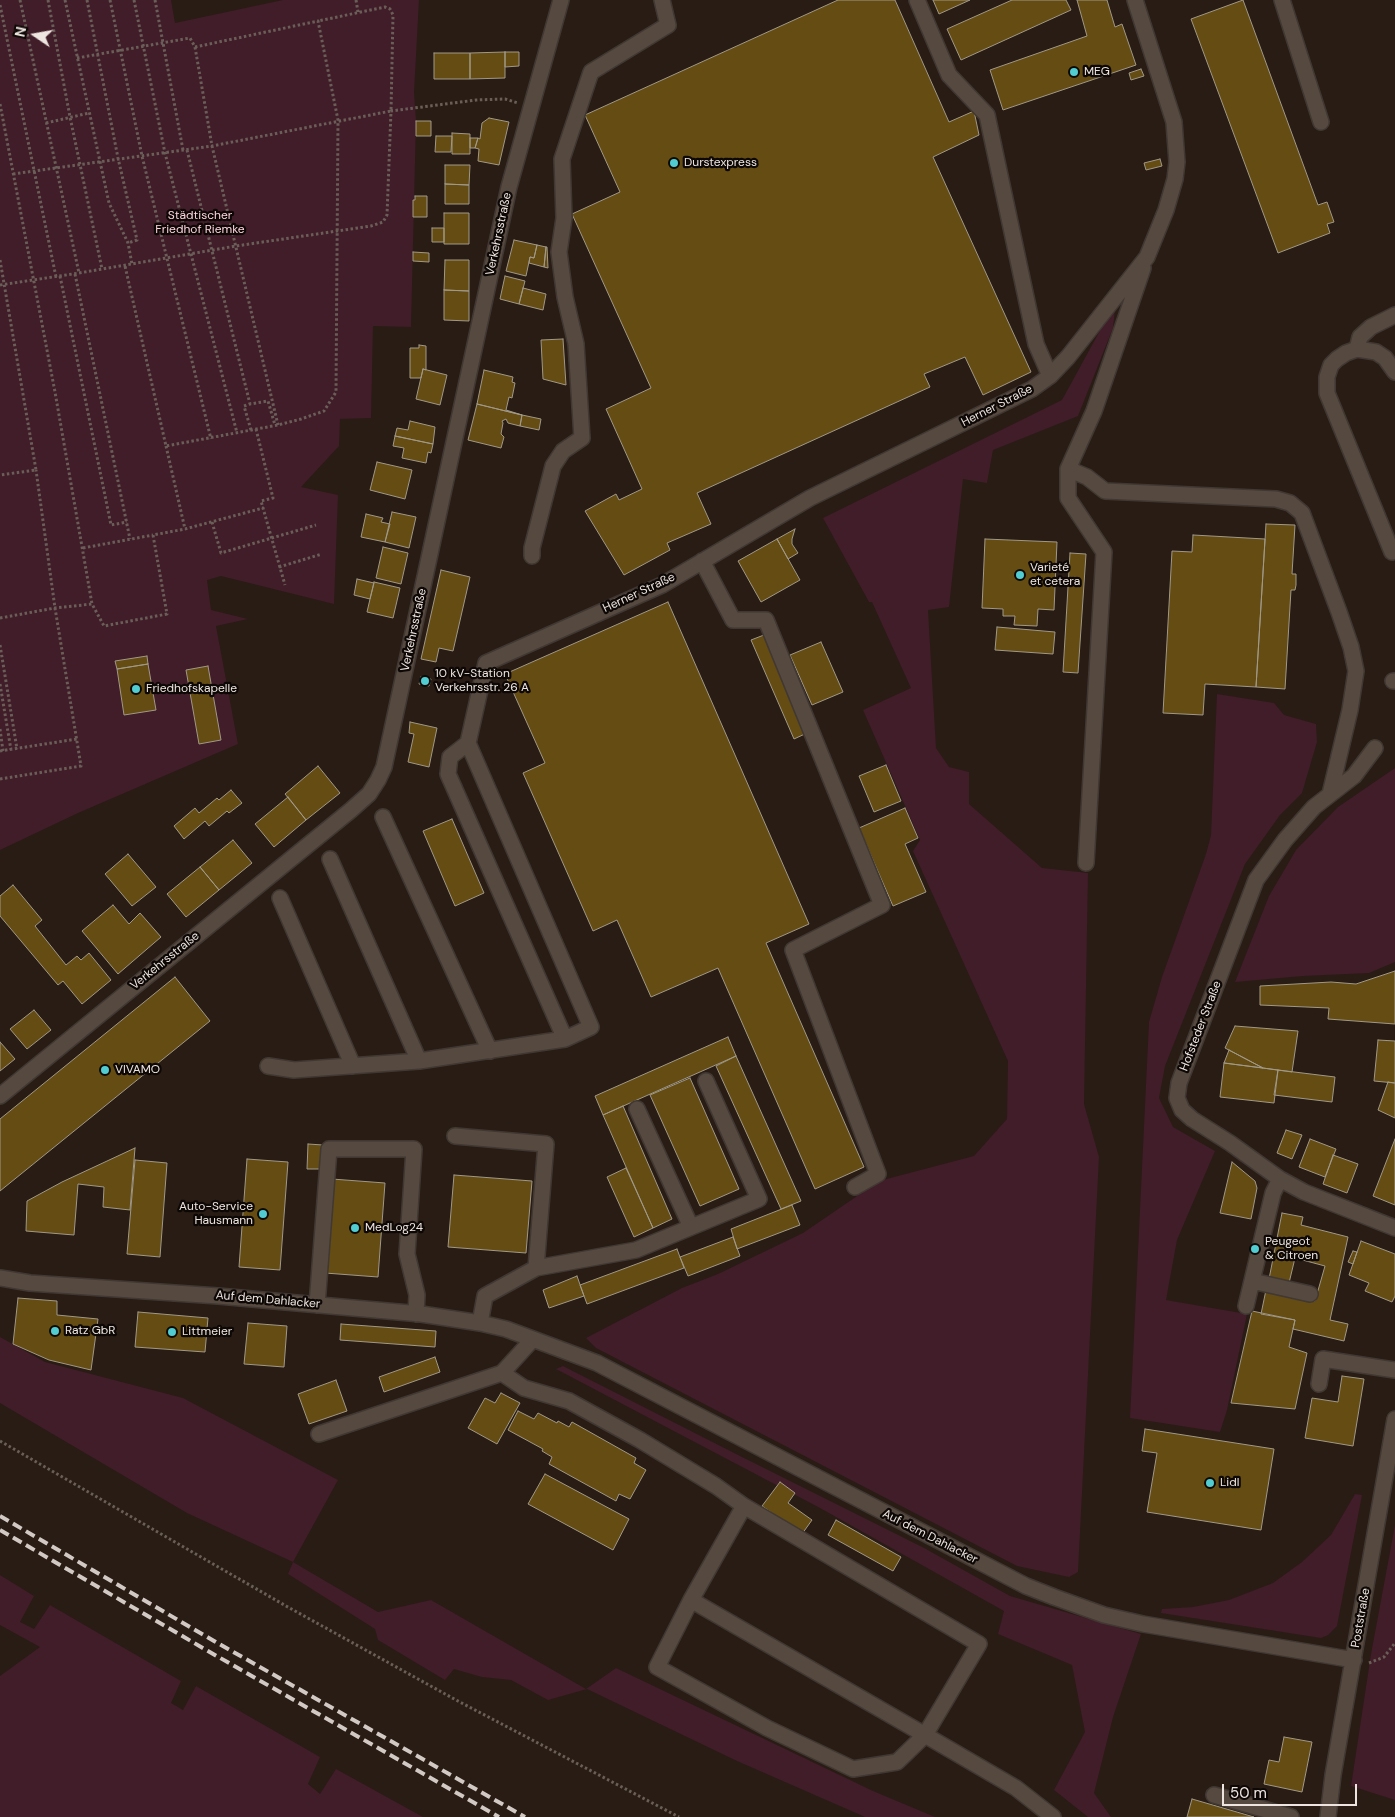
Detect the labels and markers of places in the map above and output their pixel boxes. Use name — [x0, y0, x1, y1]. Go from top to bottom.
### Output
place label: MEG — [1084, 65, 1110, 79]
marker: MEG — [1068, 66, 1080, 78]
place label: Durstexpress — [684, 156, 757, 170]
marker: Durstexpress — [668, 157, 680, 169]
place label: Varieté et cetera — [1030, 561, 1080, 589]
marker: Varieté et cetera — [1014, 569, 1026, 581]
place label: 10 kV-Station Verkehrsstr. 26 A — [435, 667, 529, 695]
marker: 10 kV-Station Verkehrsstr. 26 A — [419, 675, 431, 687]
place label: Friedhofskapelle — [146, 682, 237, 696]
marker: Friedhofskapelle — [130, 683, 142, 695]
place label: VIVAMO — [115, 1063, 160, 1077]
marker: VIVAMO — [99, 1064, 111, 1076]
place label: Auto-Service Hausmann — [179, 1200, 253, 1228]
marker: Auto-Service Hausmann — [257, 1208, 269, 1220]
place label: MedLog24 — [365, 1221, 423, 1235]
marker: MedLog24 — [349, 1222, 361, 1234]
place label: Peugeot & Citroen — [1265, 1235, 1318, 1263]
marker: Peugeot & Citroen — [1249, 1243, 1261, 1255]
place label: Ratz GbR — [65, 1324, 115, 1338]
marker: Ratz GbR — [49, 1325, 61, 1337]
place label: Littmeier — [182, 1325, 232, 1339]
marker: Littmeier — [166, 1326, 178, 1338]
place label: Lidl — [1220, 1476, 1239, 1490]
marker: Lidl — [1204, 1477, 1216, 1489]

